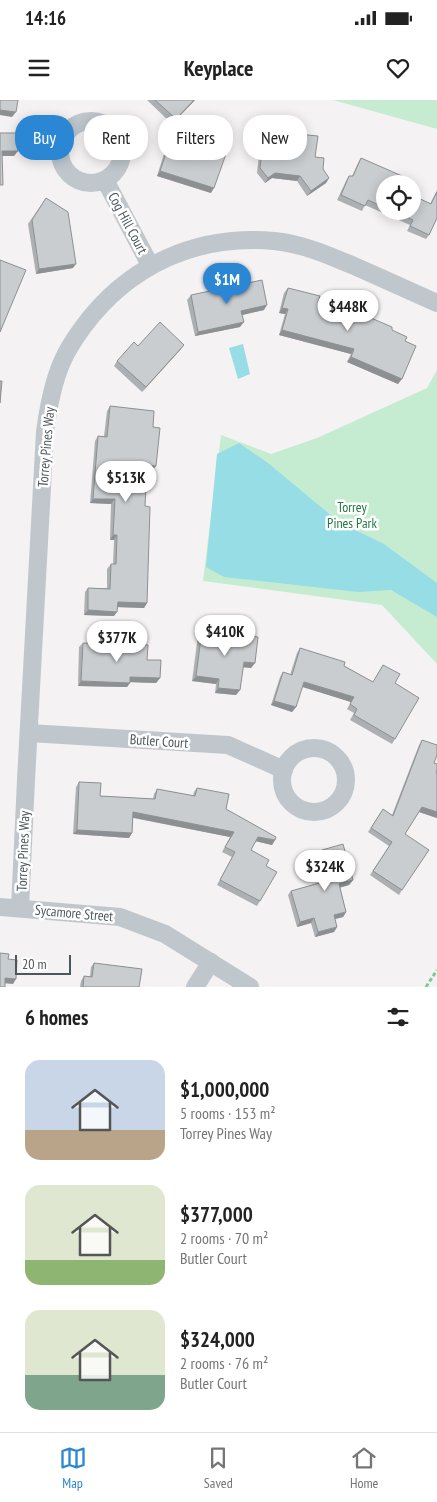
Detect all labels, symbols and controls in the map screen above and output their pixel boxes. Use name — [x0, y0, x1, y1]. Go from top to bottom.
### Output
text: 14:16 — [25, 6, 66, 30]
icon: menu — [25, 54, 53, 82]
text: Keyplace — [184, 54, 253, 82]
icon: heart — [384, 54, 412, 82]
chip: Buy — [15, 115, 74, 160]
chip: Rent — [84, 115, 148, 160]
chip: Filters — [158, 115, 233, 160]
chip: New — [243, 115, 307, 160]
map controls — [376, 175, 421, 220]
button: locate — [376, 175, 421, 220]
street label: Cog Hill Court — [104, 189, 152, 257]
pin: $1M — [203, 262, 251, 305]
text: $1M — [214, 269, 240, 289]
pin: $448K — [313, 290, 383, 332]
text: $448K — [329, 296, 367, 316]
street label: Torrey Pines Way — [34, 405, 59, 488]
pin: $513K — [91, 460, 161, 503]
text: $513K — [107, 467, 145, 487]
park label: Torrey Pines Park — [327, 498, 377, 532]
pin: $410K — [190, 614, 260, 657]
pin: $377K — [82, 620, 152, 663]
text: $410K — [206, 621, 244, 641]
text: $377K — [98, 627, 136, 647]
street label: Butler Court — [129, 730, 189, 752]
street label: Torrey Pines Way — [13, 810, 33, 892]
pin: $324K — [290, 850, 360, 892]
text: $324K — [306, 856, 344, 876]
street label: Sycamore Street — [34, 901, 114, 925]
scale bar — [15, 952, 71, 975]
text: 20 m — [22, 955, 47, 973]
icon: filters — [384, 1003, 412, 1031]
text: 6 homes — [25, 1004, 88, 1031]
text: $1,000,000 — [180, 1076, 269, 1103]
icon: home — [65, 1080, 125, 1140]
text: 5 rooms · 153 m² — [180, 1103, 276, 1123]
text: Torrey Pines Way — [180, 1123, 272, 1143]
text: $377,000 — [180, 1201, 253, 1228]
icon: home — [65, 1205, 125, 1265]
text: 2 rooms · 70 m² — [180, 1228, 268, 1248]
text: Butler Court — [180, 1248, 247, 1268]
text: $324,000 — [180, 1326, 255, 1353]
icon: home — [65, 1330, 125, 1390]
text: 2 rooms · 76 m² — [180, 1353, 268, 1373]
text: Butler Court — [180, 1373, 247, 1393]
tab: Map — [59, 1444, 87, 1492]
tab: Saved — [204, 1444, 233, 1492]
tab: Home — [350, 1444, 378, 1492]

